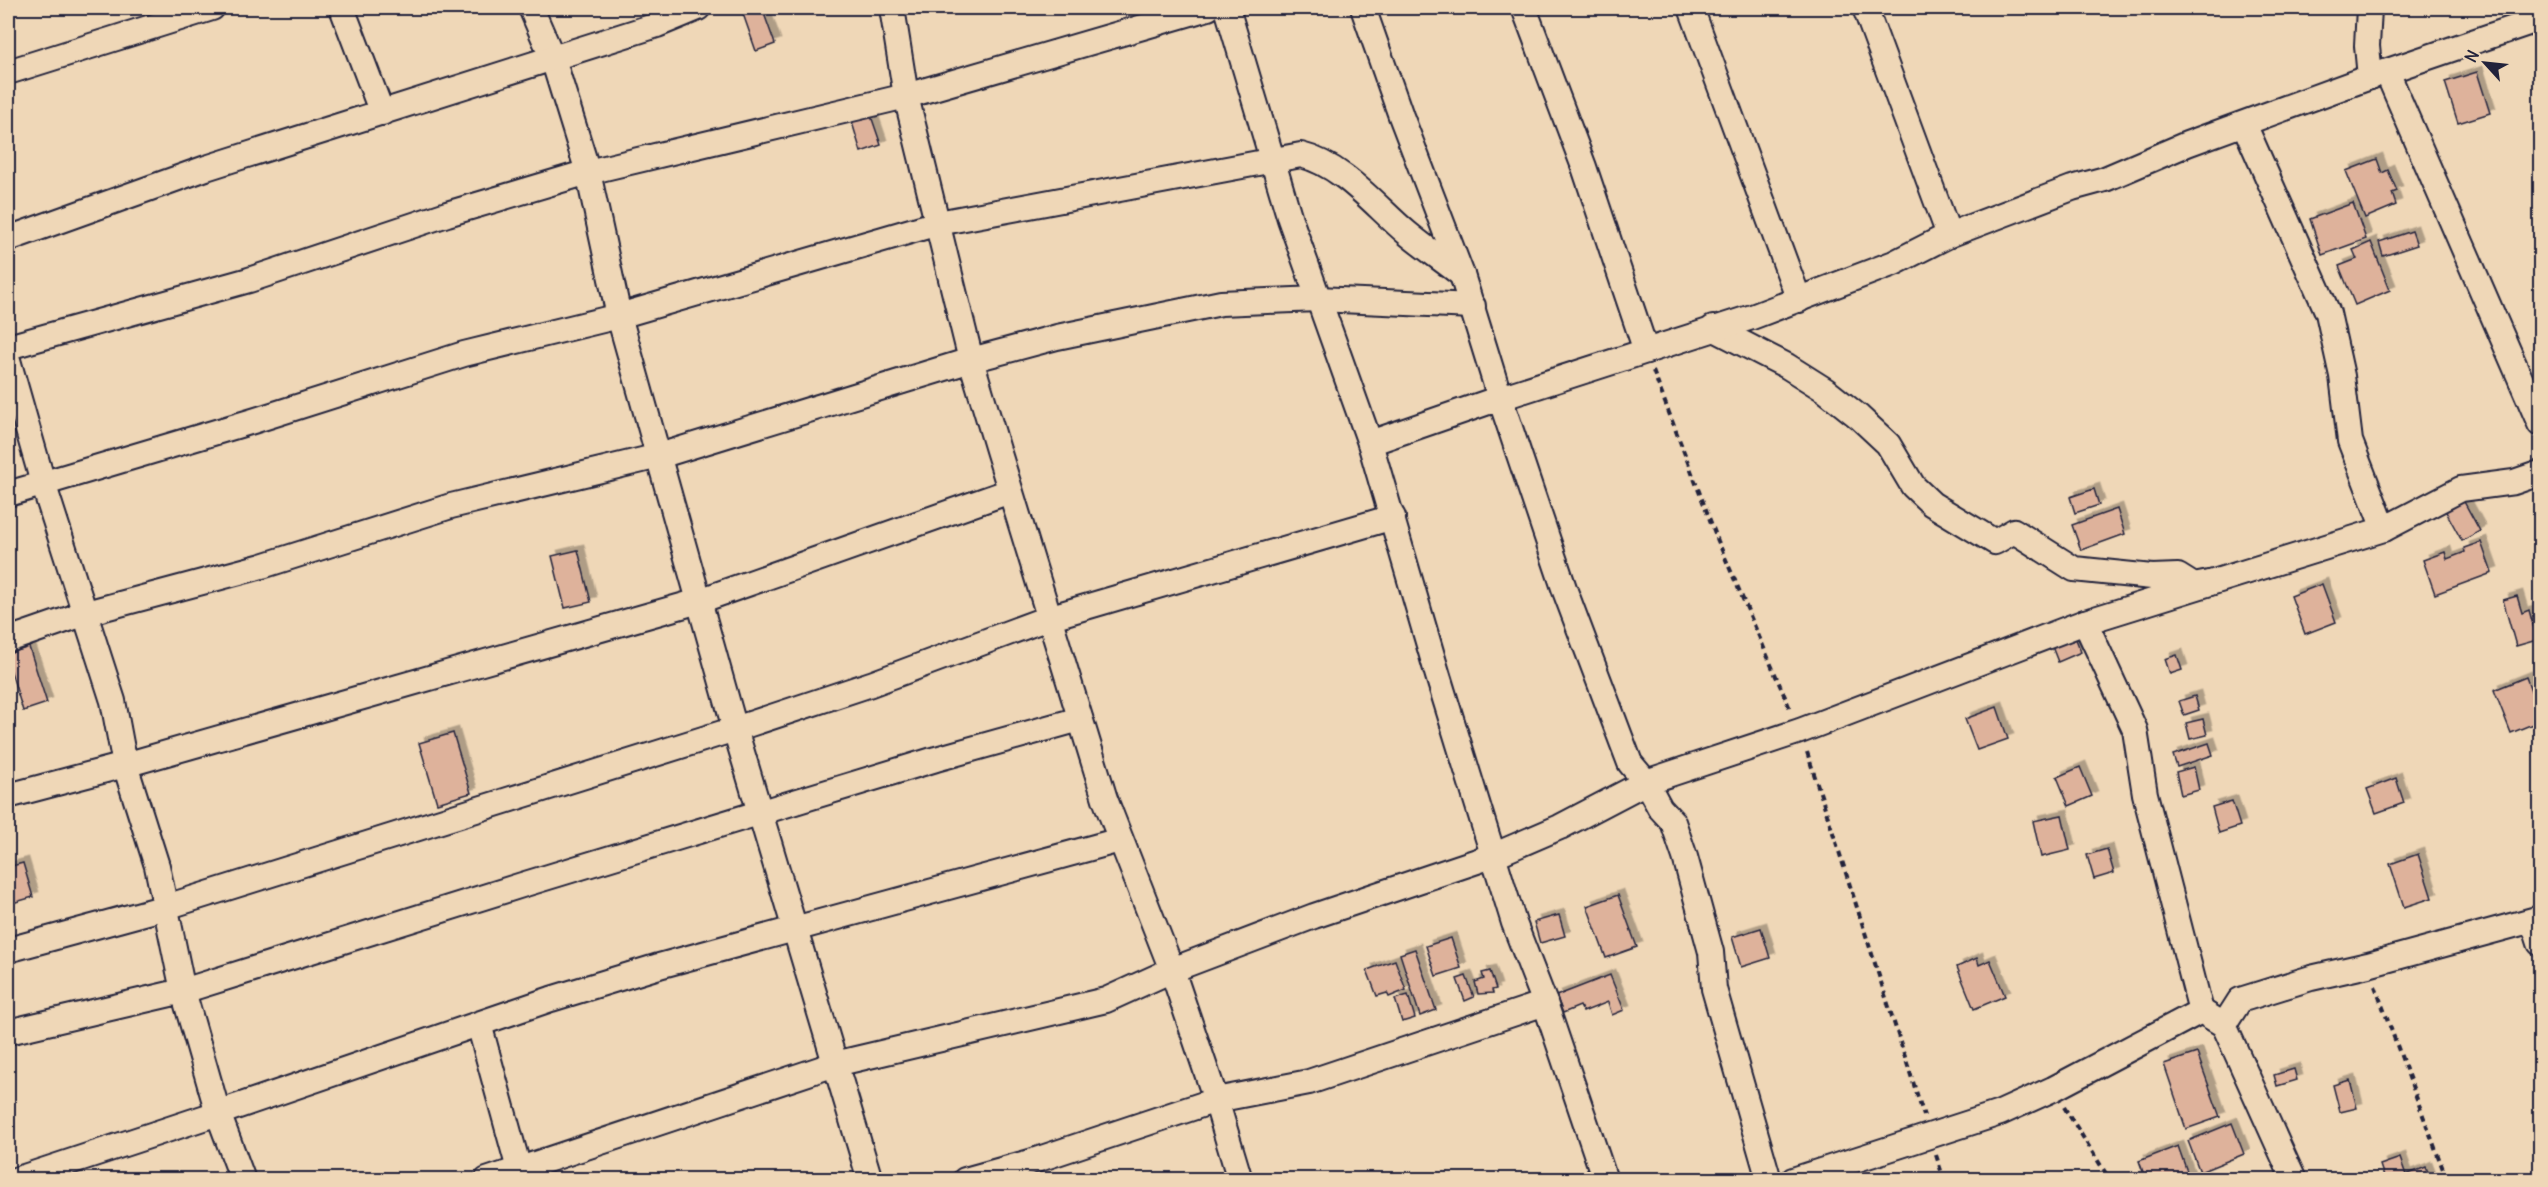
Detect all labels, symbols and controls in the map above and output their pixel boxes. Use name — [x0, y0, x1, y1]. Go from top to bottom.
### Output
north arrow — [2455, 33, 2515, 93]
text: N — [2460, 47, 2483, 66]

